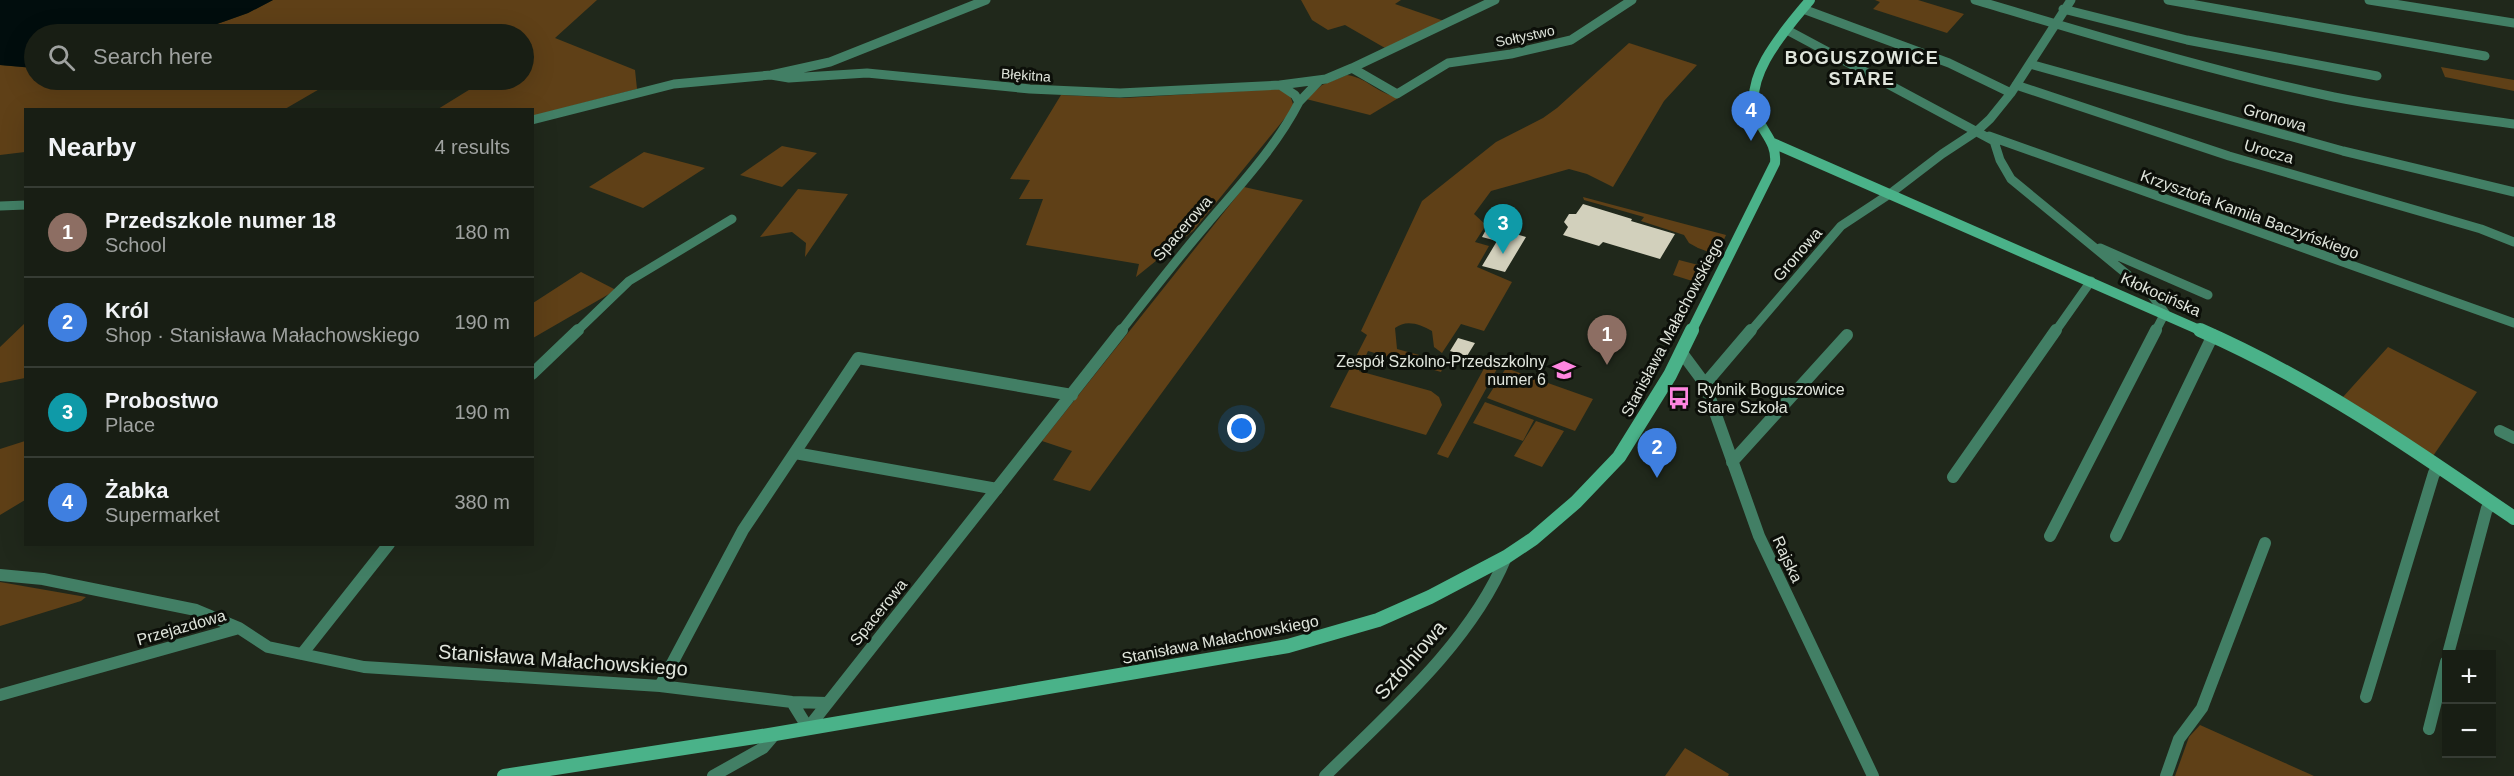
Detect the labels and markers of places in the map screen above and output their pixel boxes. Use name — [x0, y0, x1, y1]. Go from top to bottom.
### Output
pin: 4 — [1732, 92, 1770, 141]
pin: 3 — [1484, 204, 1522, 254]
pin: 1 — [1588, 316, 1626, 365]
place label: Zespół Szkolno-Przedszkolny numer 6 — [1336, 353, 1546, 388]
school or university icon: Zespół Szkolno-Przedszkolny numer 6 — [1551, 357, 1577, 383]
place label: Rybnik Boguszowice Stare Szkoła — [1697, 381, 1845, 416]
bus stop icon: Rybnik Boguszowice Stare Szkoła — [1666, 385, 1692, 411]
pin: 2 — [1638, 428, 1676, 478]

